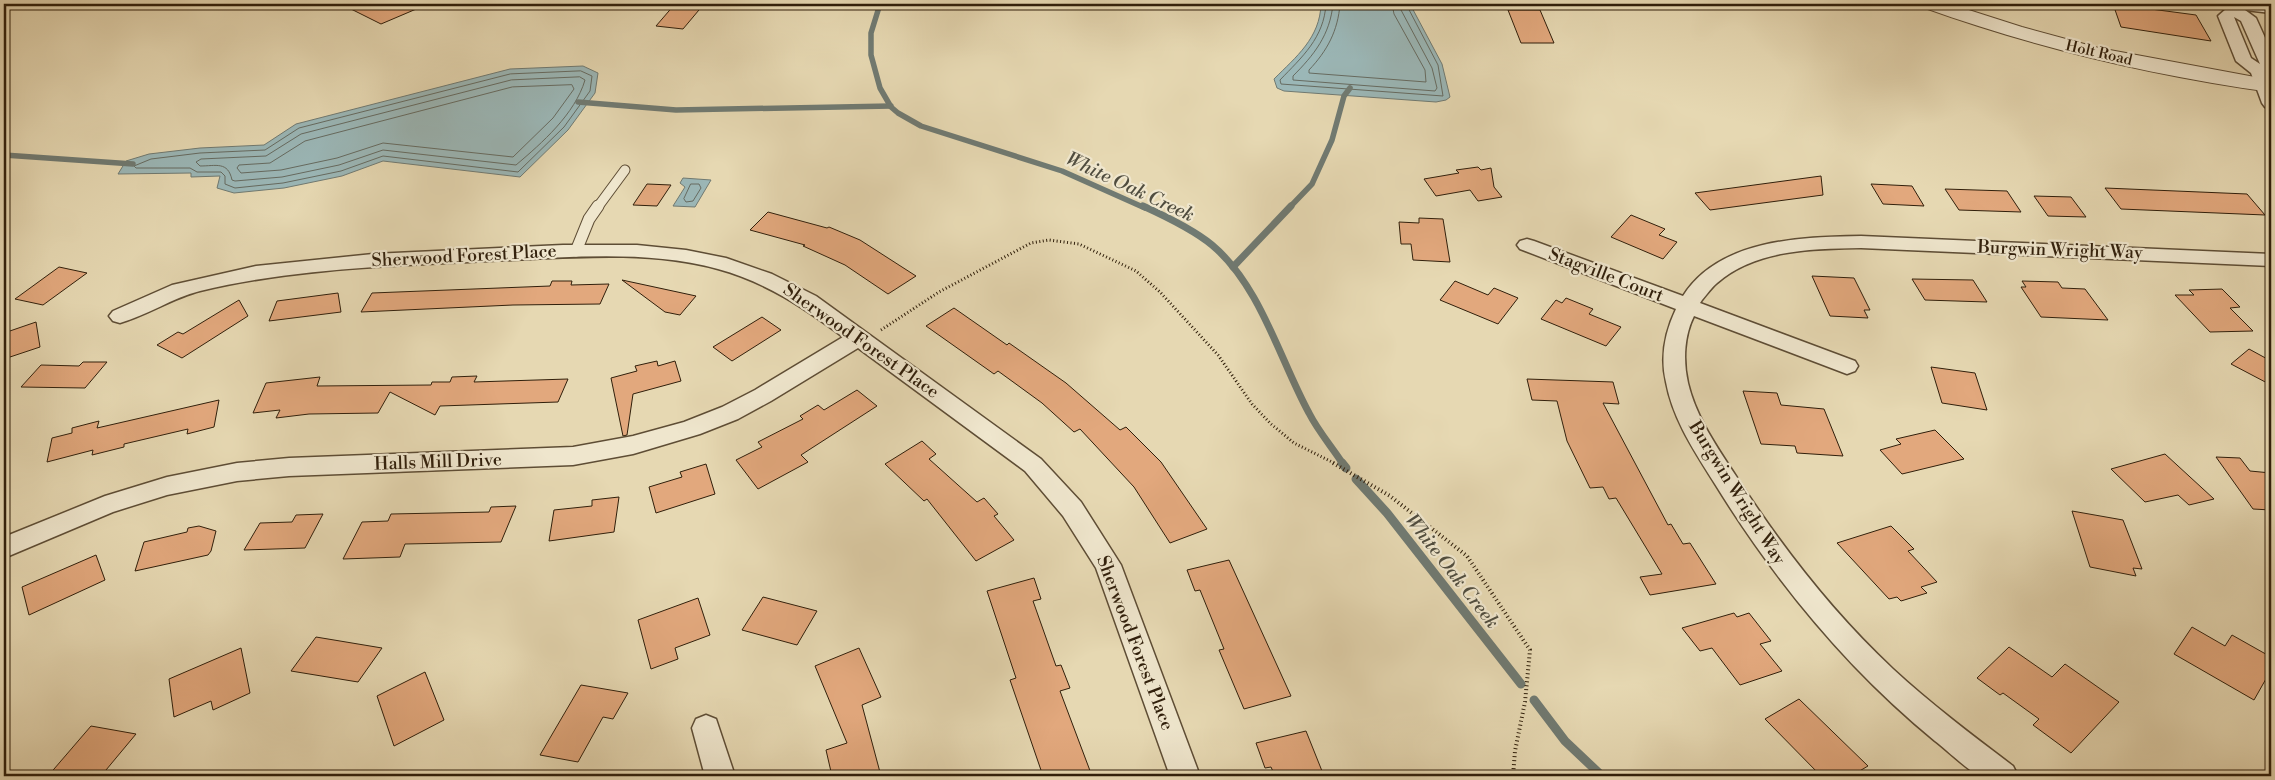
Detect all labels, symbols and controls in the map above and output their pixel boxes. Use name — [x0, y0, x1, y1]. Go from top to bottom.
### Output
street label: Holt Road — [2064, 36, 2135, 70]
water label: White Oak Creek — [1062, 147, 1198, 227]
street label: Burgwin Wright Way — [1976, 236, 2143, 264]
street label: Sherwood Forest Place — [371, 240, 557, 272]
street label: Stagville Court — [1545, 243, 1667, 308]
street label: Sherwood Forest Place — [778, 278, 944, 404]
street label: Burgwin Wright Way — [1683, 416, 1791, 569]
street label: Halls Mill Drive — [374, 448, 502, 476]
water label: White Oak Creek — [1400, 509, 1504, 633]
street label: Sherwood Forest Place — [1091, 552, 1179, 734]

